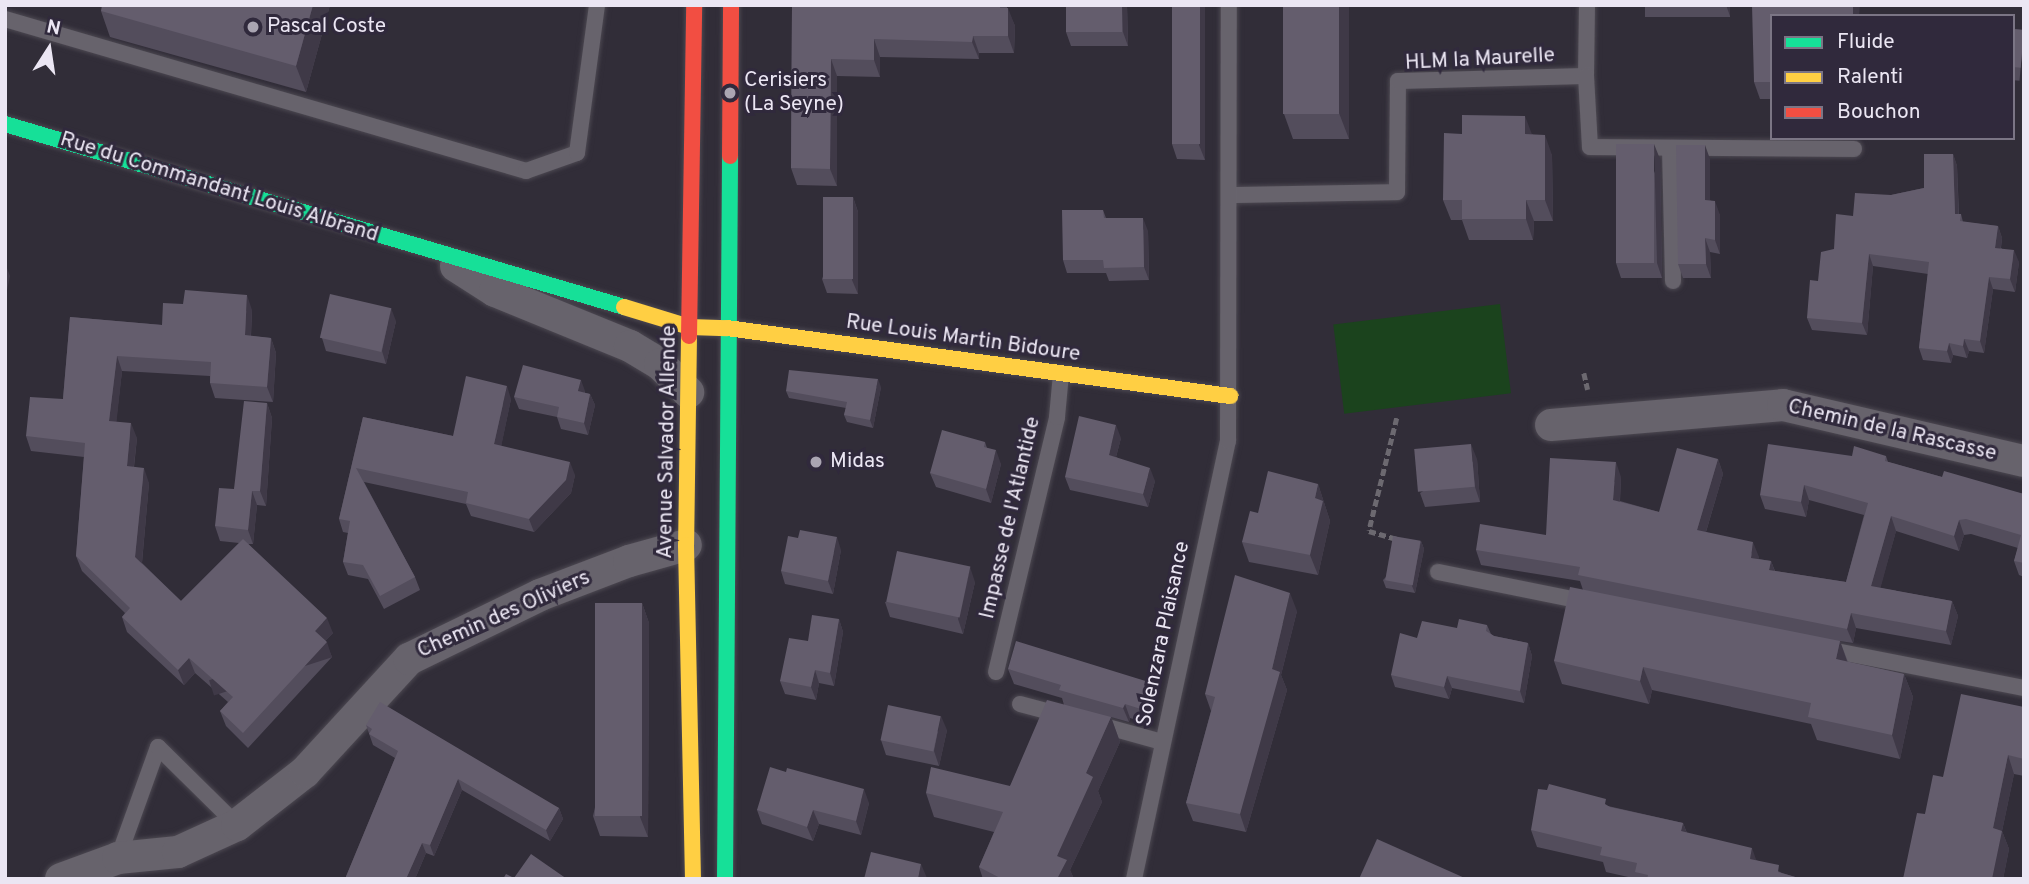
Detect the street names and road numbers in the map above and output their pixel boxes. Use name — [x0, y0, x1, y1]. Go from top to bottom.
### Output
street label: HLM la Maurelle — [1404, 43, 1556, 77]
street label: Rue du Commandant Louis Albrand — [56, 127, 382, 249]
street label: Rue Louis Martin Bidoure — [844, 310, 1082, 368]
street label: Avenue Salvador Allende — [653, 325, 683, 559]
street label: Chemin de la Rascasse — [1785, 395, 1999, 467]
street label: Impasse de l'Atlantide — [975, 414, 1047, 622]
street label: Solenzara Plaisance — [1132, 539, 1196, 729]
street label: Chemin des Oliviers — [414, 566, 594, 664]

